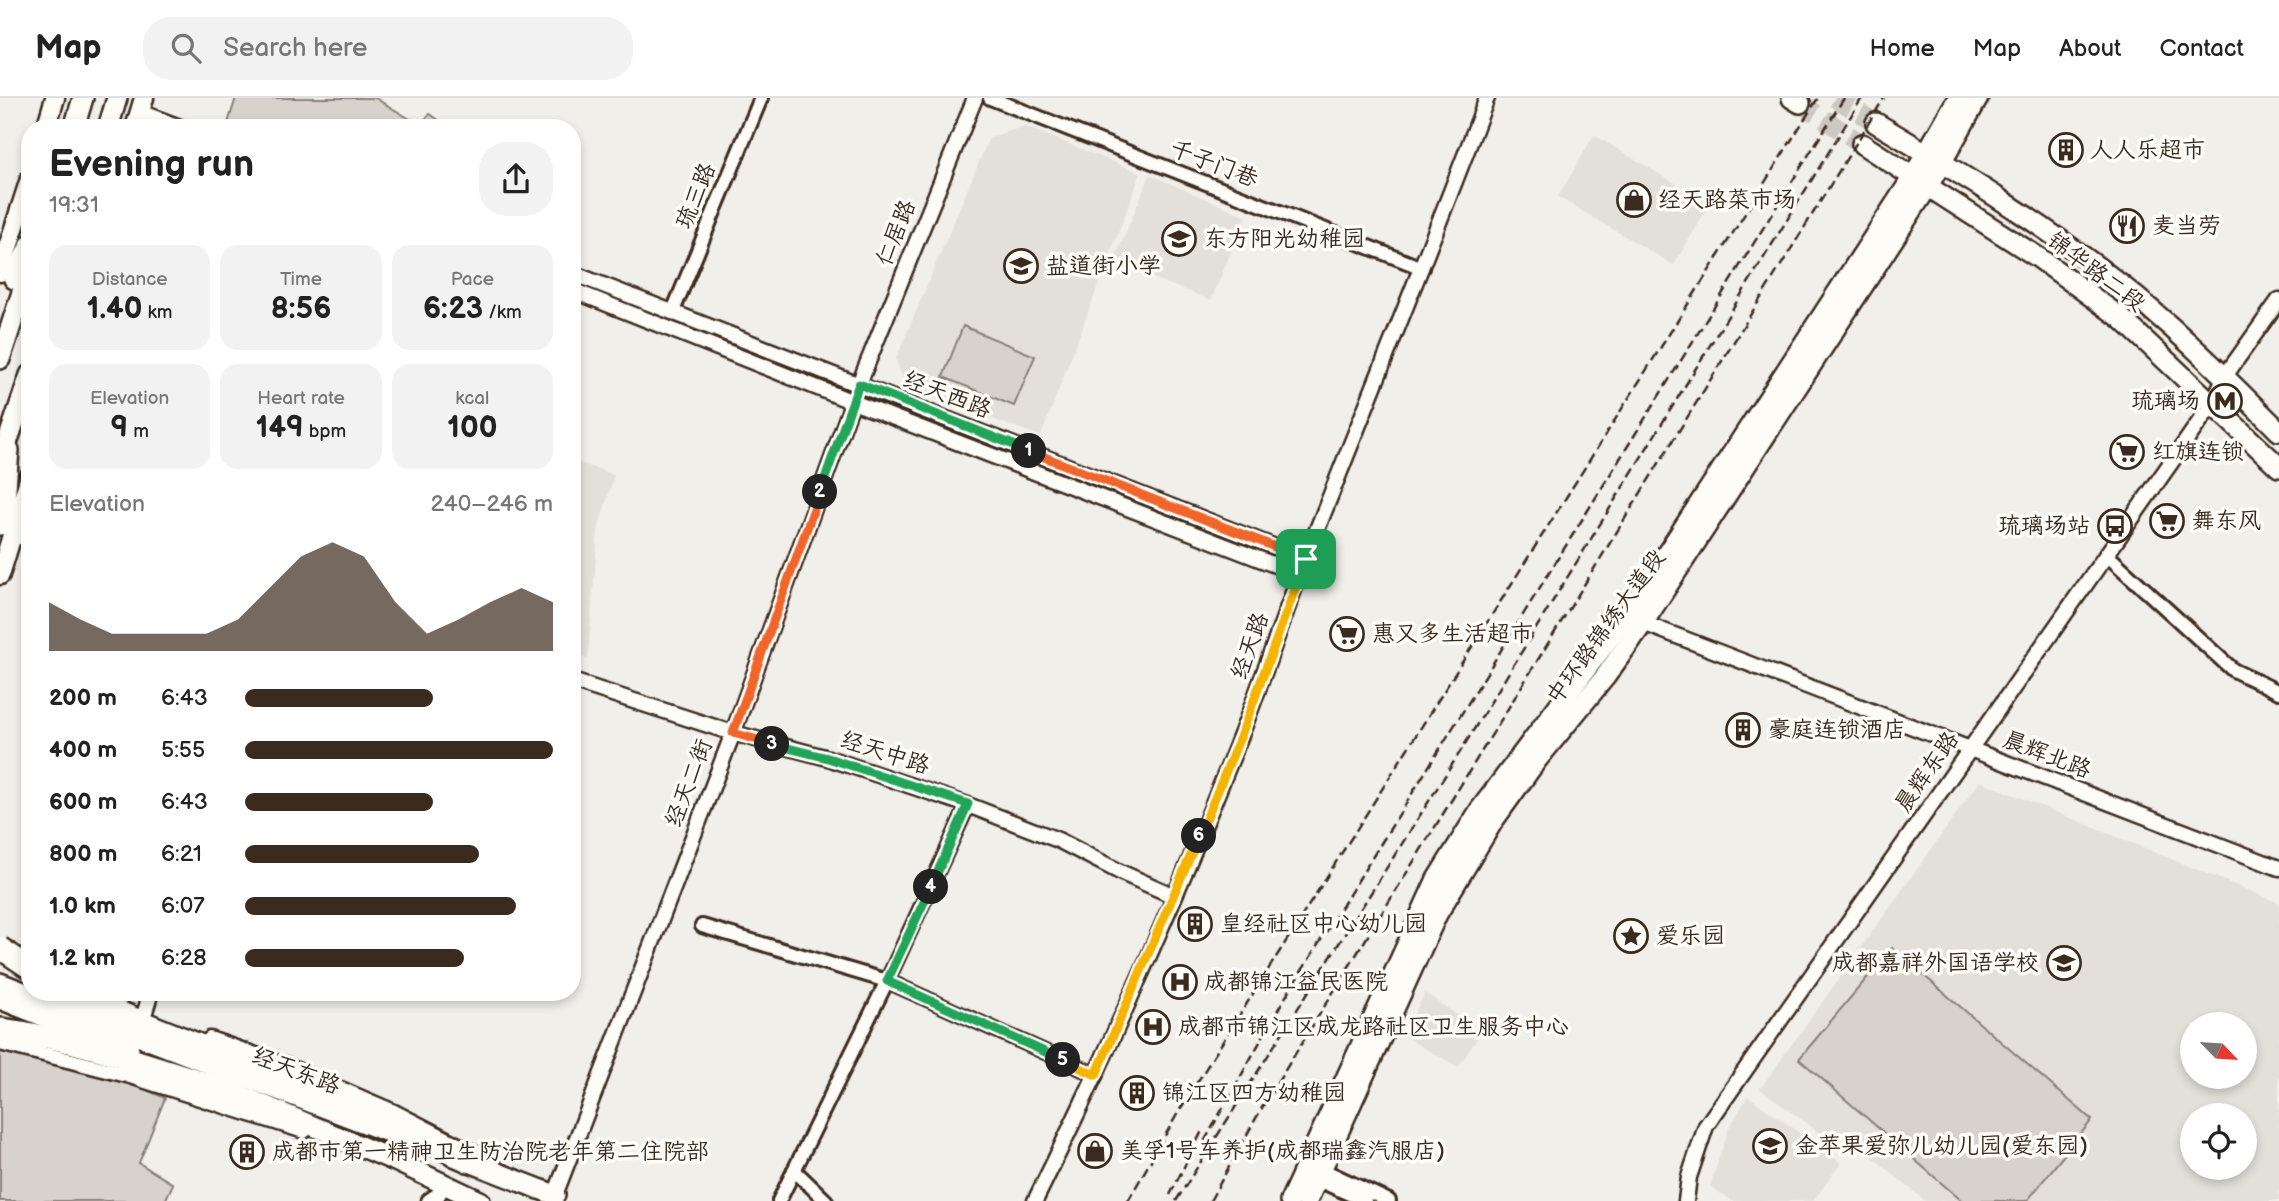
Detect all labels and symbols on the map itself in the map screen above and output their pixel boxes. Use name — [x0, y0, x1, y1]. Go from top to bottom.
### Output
building icon: 人人乐超市 — [2047, 131, 2085, 169]
street label: 千子门巷 — [1166, 134, 1263, 194]
place label: 人人乐超市 — [2090, 136, 2205, 164]
street label: 琉三路 — [670, 159, 722, 233]
shop icon: 经天路菜市场 — [1615, 181, 1653, 219]
place label: 经天路菜市场 — [1658, 186, 1796, 214]
street label: 仁居路 — [870, 196, 922, 270]
restaurant icon: 麦当劳 — [2108, 207, 2146, 245]
place label: 麦当劳 — [2152, 212, 2221, 240]
school or university icon: 东方阳光幼稚园 — [1160, 220, 1198, 258]
place label: 东方阳光幼稚园 — [1204, 225, 1365, 253]
street label: 锦华路二段 — [2042, 226, 2150, 318]
school or university icon: 盐道街小学 — [1002, 247, 1040, 285]
place label: 盐道街小学 — [1046, 252, 1161, 280]
street label: 经天西路 — [899, 365, 995, 425]
metro station icon: 琉璃场 — [2206, 382, 2244, 420]
place label: 琉璃场 — [2131, 387, 2200, 415]
supermarket icon: 红旗连锁 — [2108, 433, 2146, 471]
pin: 1 — [1012, 434, 1046, 468]
place label: 红旗连锁 — [2152, 438, 2244, 466]
pin: 2 — [802, 474, 838, 510]
supermarket icon: 舞东风 — [2148, 502, 2186, 540]
bus stop icon: 琉璃场站 — [2096, 507, 2134, 545]
place label: 舞东风 — [2192, 507, 2261, 535]
place label: 琉璃场站 — [1998, 512, 2090, 540]
pin — [1276, 529, 1336, 589]
street label: 中环路锦绣大道段 — [1541, 544, 1671, 710]
street label: 经天路 — [1225, 609, 1275, 683]
supermarket icon: 惠又多生活超市 — [1328, 615, 1366, 653]
place label: 惠又多生活超市 — [1372, 620, 1533, 648]
building icon: 豪庭连锁酒店 — [1724, 711, 1762, 749]
place label: 豪庭连锁酒店 — [1768, 716, 1906, 744]
street label: 经天中路 — [837, 725, 933, 781]
street label: 晨辉北路 — [1999, 725, 2095, 785]
pin: 3 — [754, 726, 790, 762]
street label: 晨辉东路 — [1889, 726, 1965, 818]
street label: 经天二街 — [659, 735, 719, 831]
pin: 6 — [1182, 818, 1216, 854]
pin: 4 — [914, 870, 948, 904]
building icon: 皇经社区中心幼儿园 — [1176, 905, 1214, 943]
place label: 皇经社区中心幼儿园 — [1220, 910, 1427, 938]
place icon: 爱乐园 — [1612, 917, 1650, 955]
place label: 爱乐园 — [1656, 922, 1725, 950]
school or university icon: 成都嘉祥外国语学校 — [2045, 944, 2083, 982]
place label: 成都嘉祥外国语学校 — [1832, 949, 2039, 977]
hospital icon: 成都锦江益民医院 — [1161, 963, 1199, 1001]
place label: 成都锦江益民医院 — [1204, 968, 1388, 996]
hospital icon: 成都市锦江区成龙路社区卫生服务中心 — [1134, 1008, 1172, 1046]
north arrow — [2180, 1012, 2258, 1088]
place label: 成都市锦江区成龙路社区卫生服务中心 — [1178, 1013, 1569, 1041]
street label: 经天东路 — [248, 1041, 344, 1101]
pin: 5 — [1046, 1042, 1080, 1077]
building icon: 锦江区四方幼稚园 — [1118, 1074, 1156, 1112]
place label: 锦江区四方幼稚园 — [1162, 1079, 1346, 1107]
school or university icon: 金苹果爱弥儿幼儿园(爱东园) — [1751, 1127, 1789, 1165]
shop icon: 美孚1号车养护(成都瑞鑫汽服店) — [1076, 1132, 1114, 1170]
place label: 金苹果爱弥儿幼儿园(爱东园) — [1795, 1132, 2088, 1160]
building icon: 成都市第一精神卫生防治院老年第二住院部 — [228, 1133, 266, 1171]
place label: 美孚1号车养护(成都瑞鑫汽服店) — [1120, 1137, 1445, 1165]
place label: 成都市第一精神卫生防治院老年第二住院部 — [272, 1138, 709, 1166]

